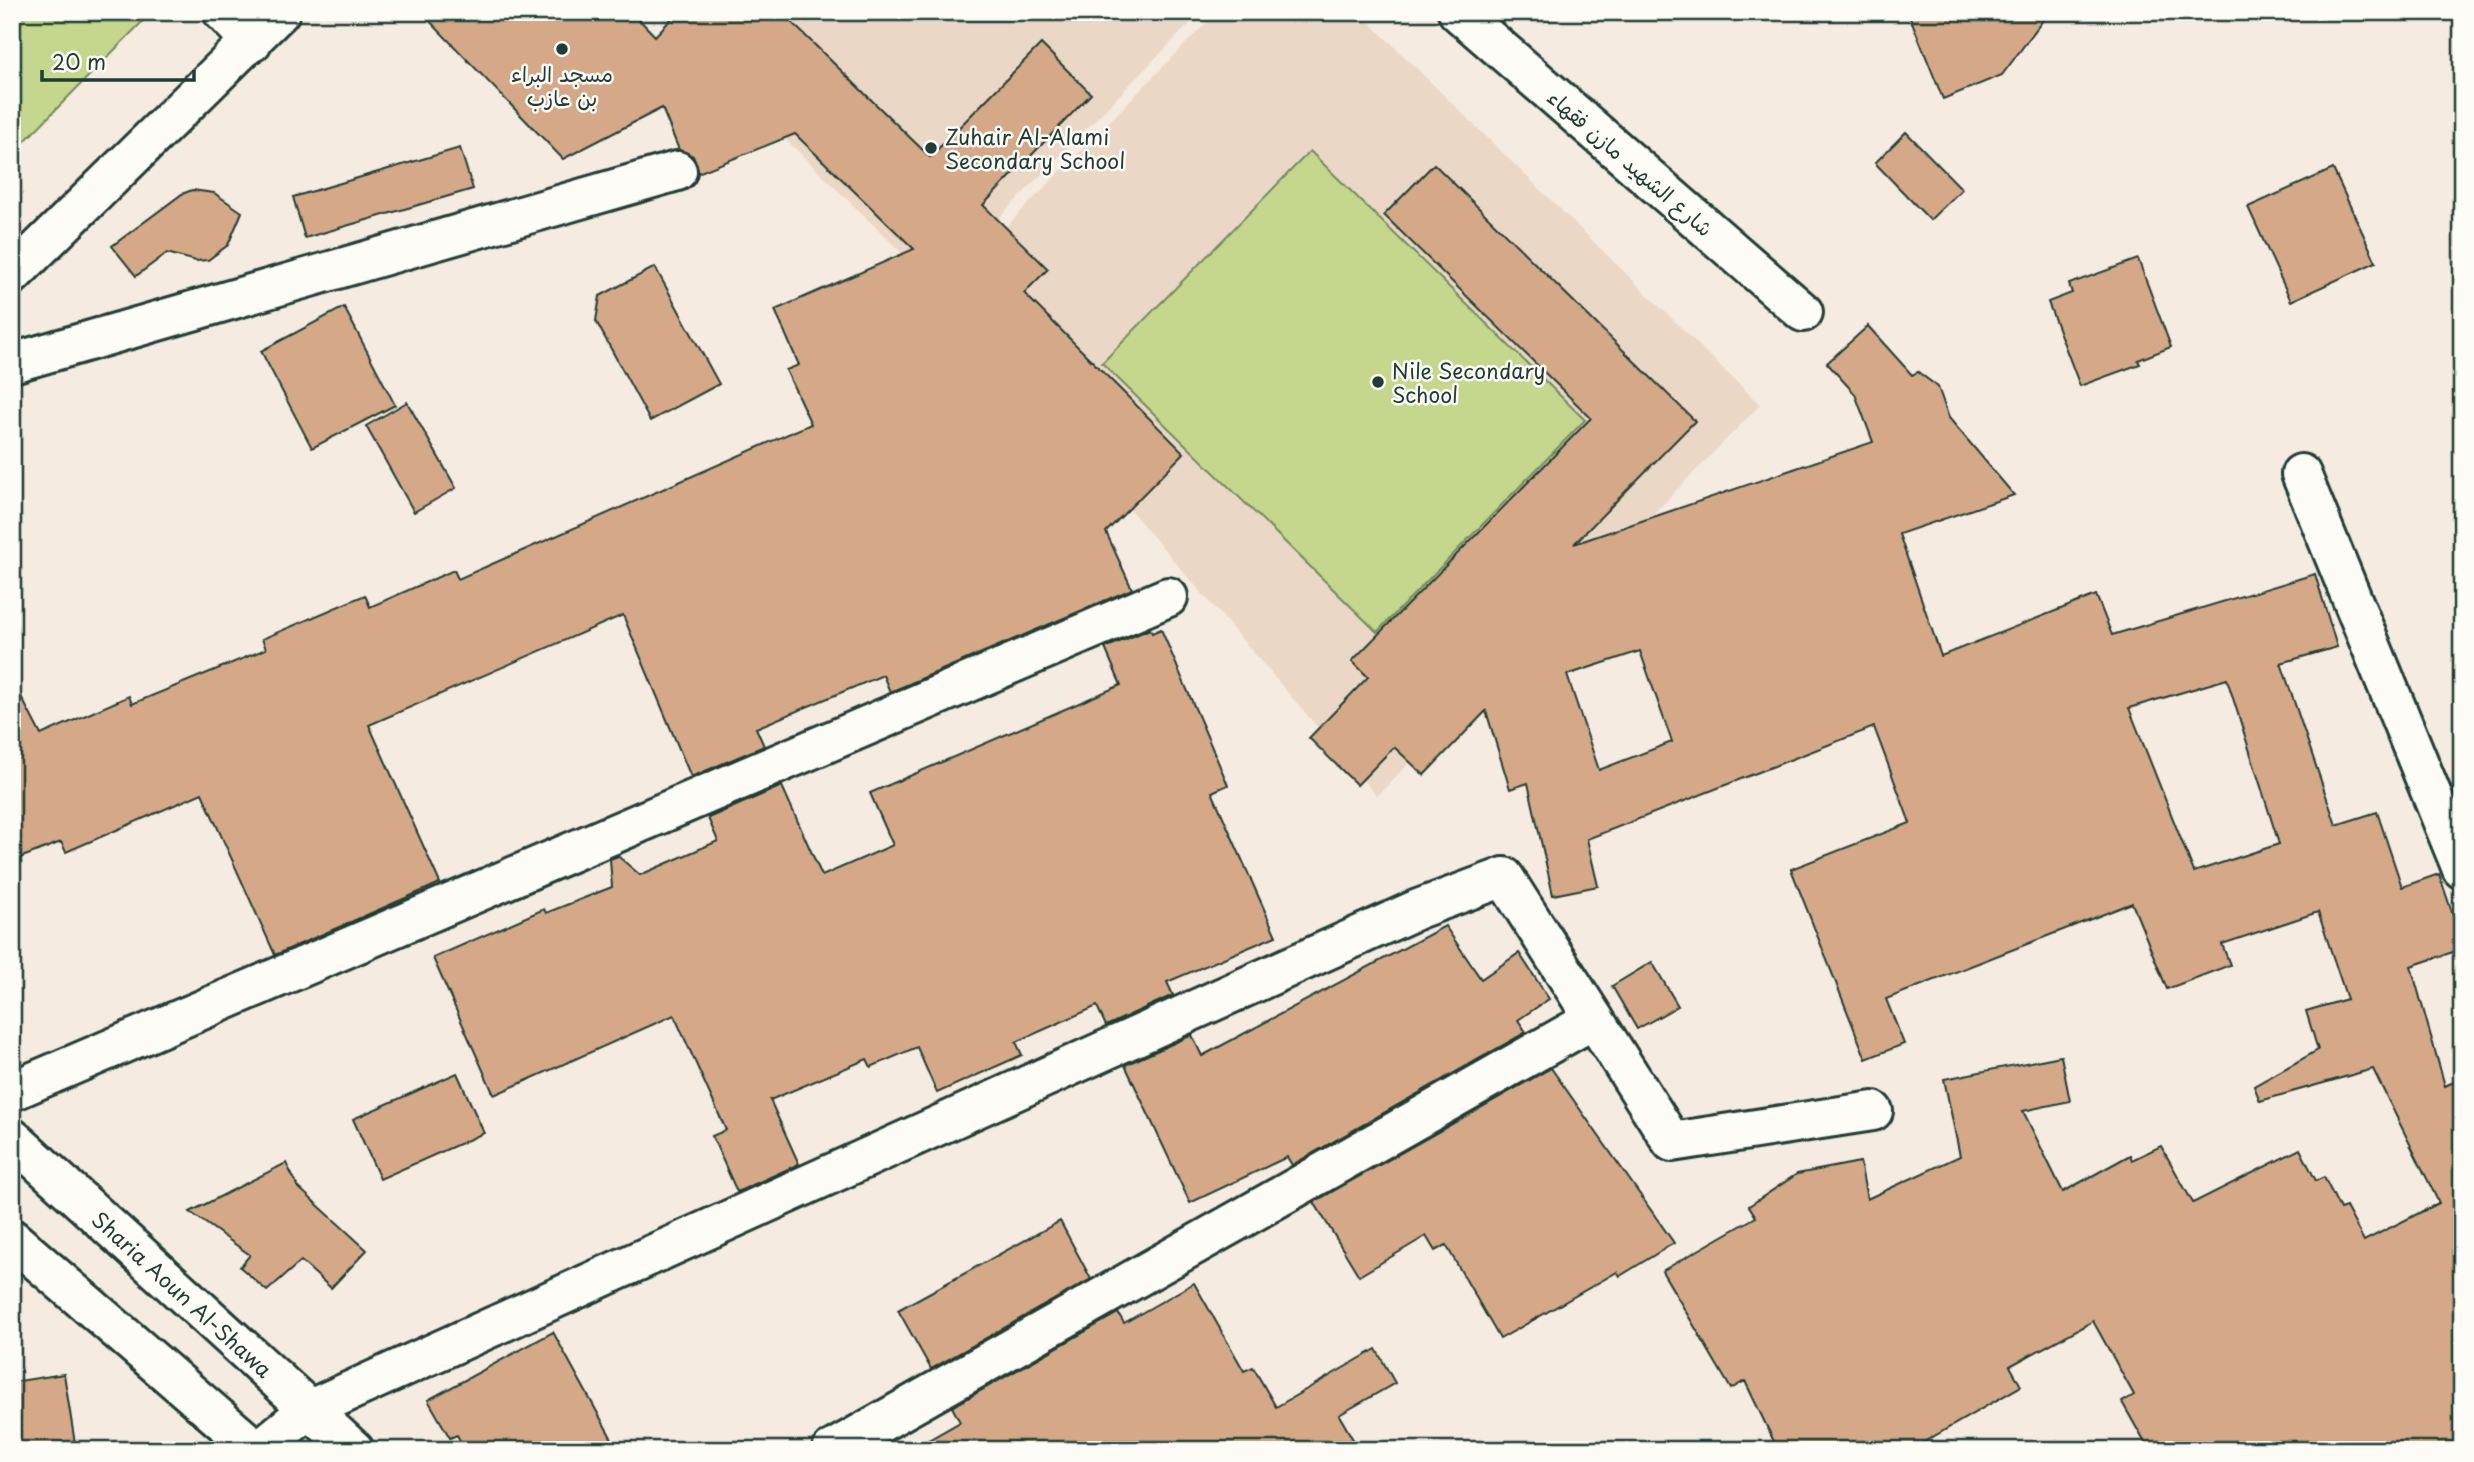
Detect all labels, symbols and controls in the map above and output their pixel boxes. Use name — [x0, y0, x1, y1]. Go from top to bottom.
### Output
scale bar — [42, 38, 194, 82]
marker: مسجد البراء بن عازب — [554, 41, 570, 57]
text: 20 m — [52, 45, 106, 77]
place label: مسجد البراء بن عازب — [511, 57, 613, 113]
street label: شارع الشهيد مازن فقهاء — [1540, 81, 1721, 244]
place label: Zuhair Al-Alami Secondary School — [945, 120, 1125, 176]
marker: Zuhair Al-Alami Secondary School — [923, 140, 939, 156]
place label: Nile Secondary School — [1392, 354, 1546, 410]
marker: Nile Secondary School — [1370, 374, 1386, 390]
street label: Sharia Aoun Al-Shawa — [85, 1203, 281, 1385]

